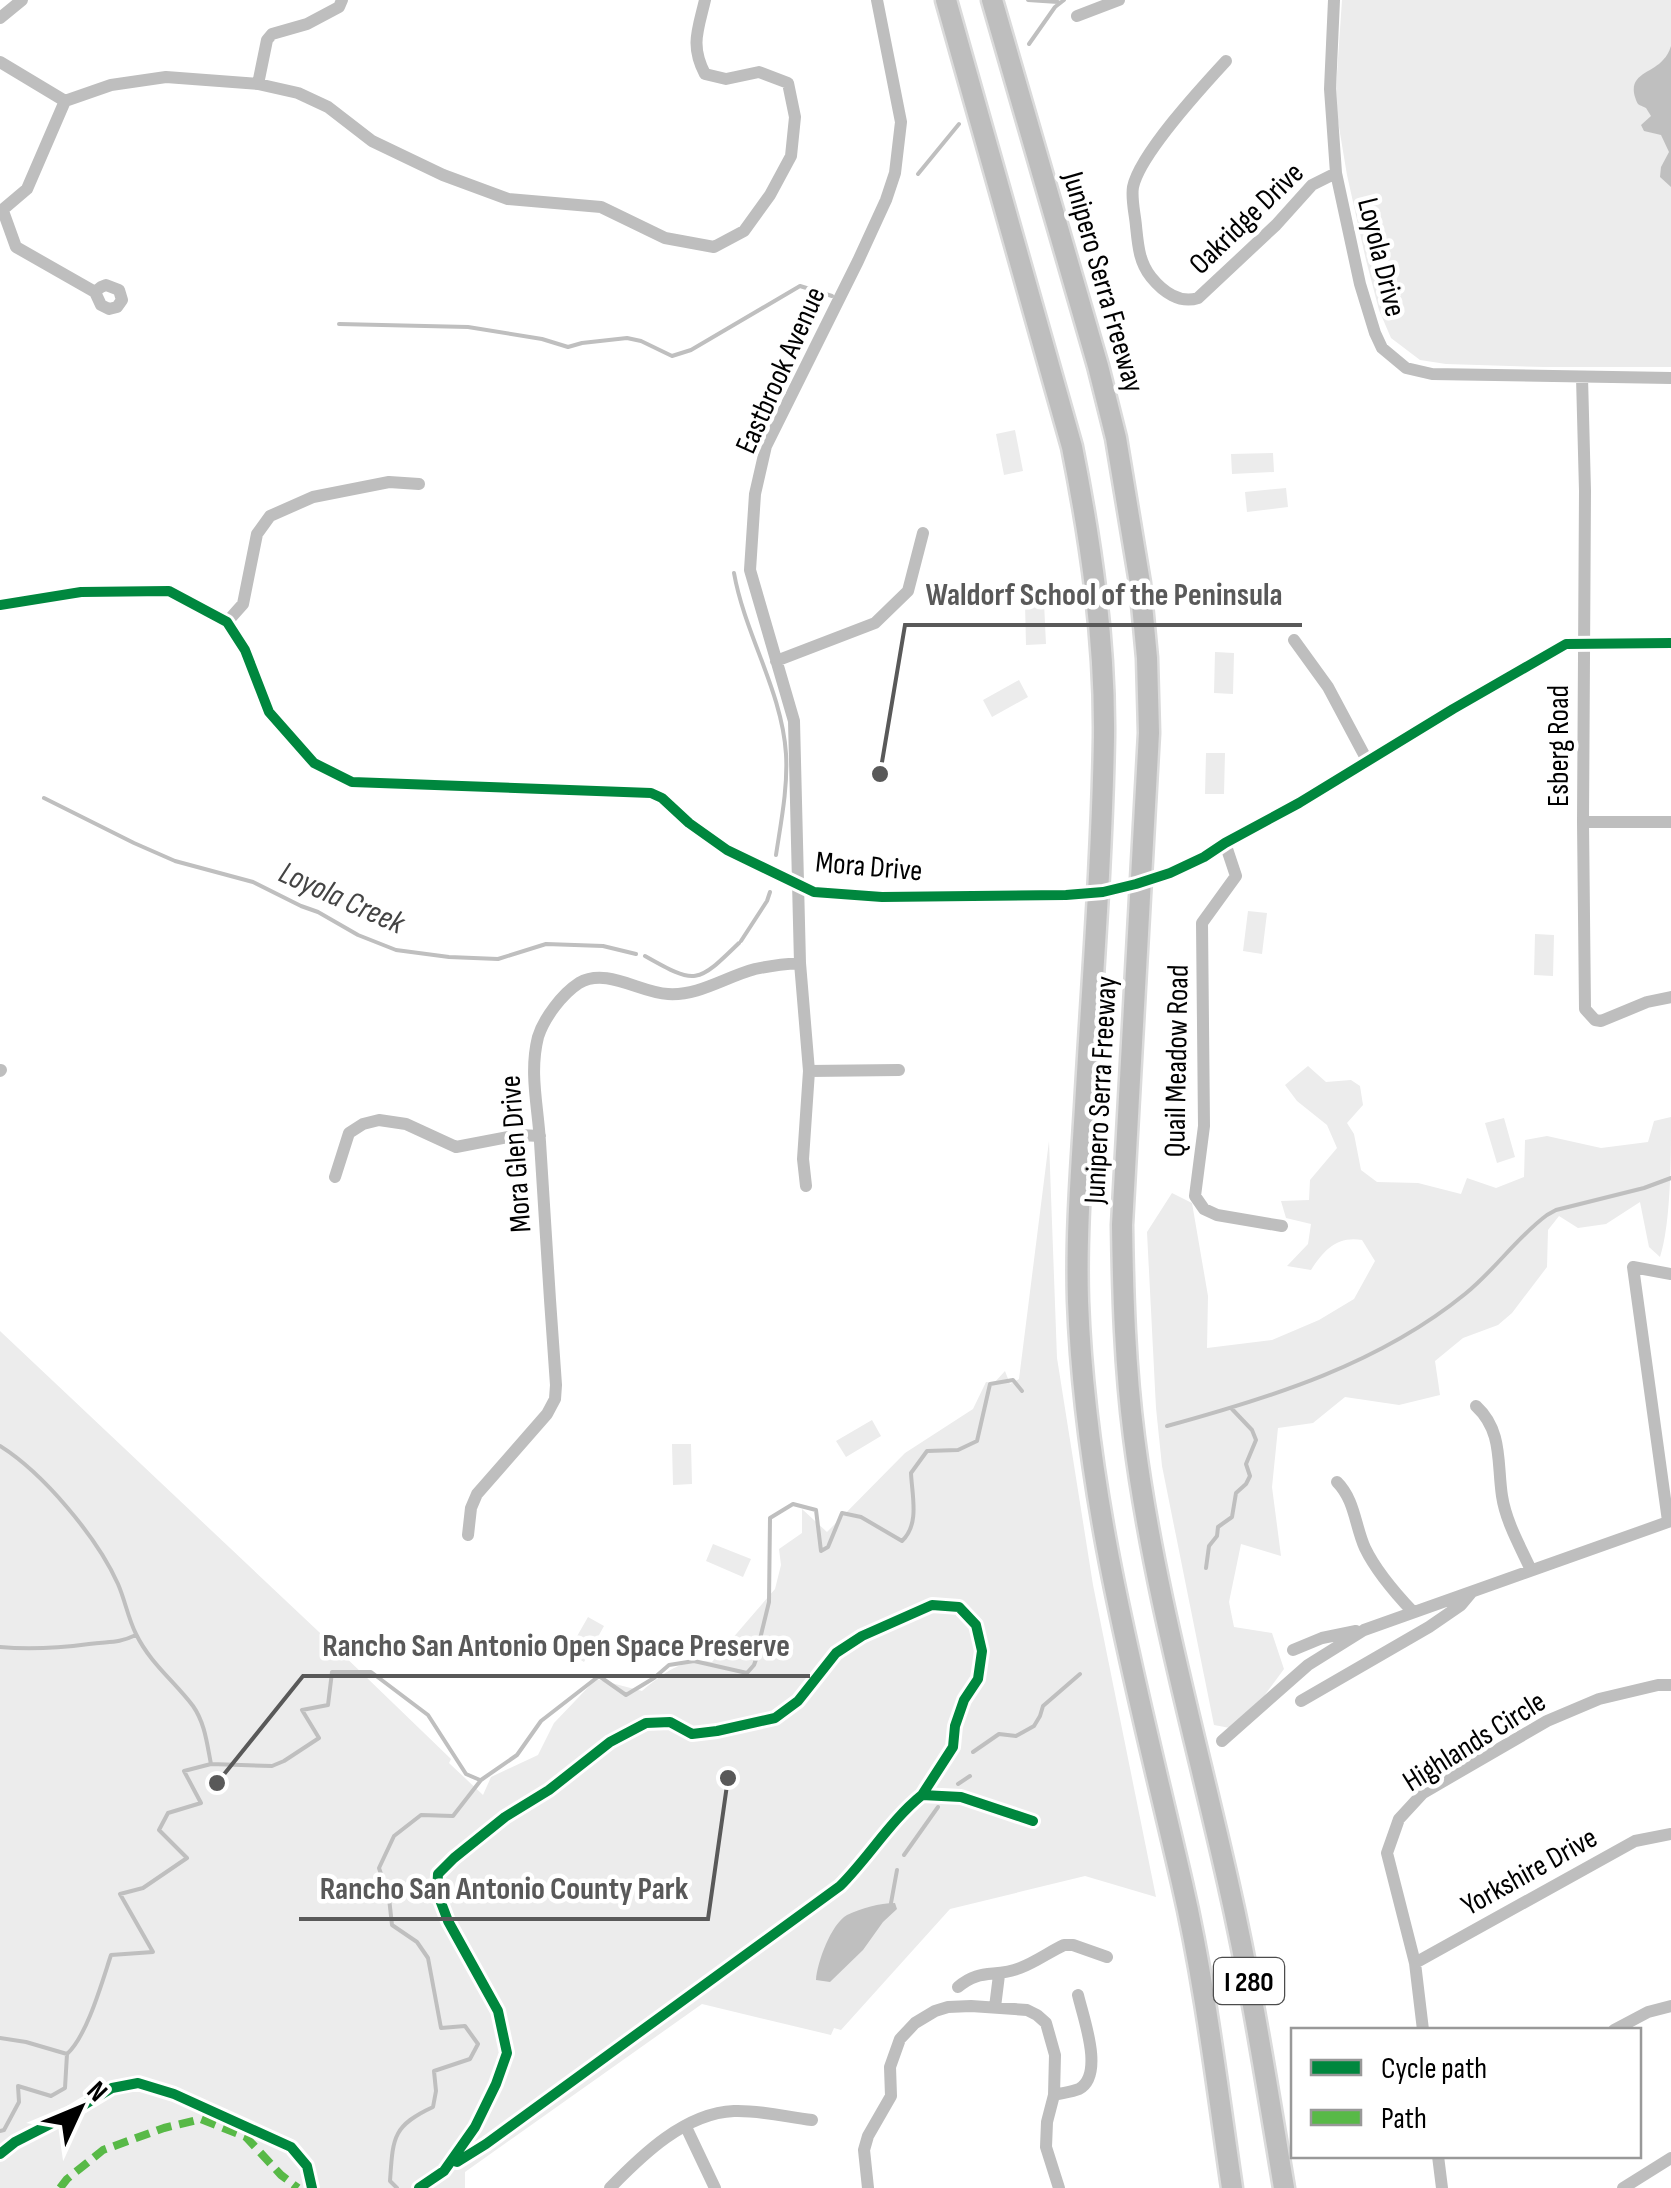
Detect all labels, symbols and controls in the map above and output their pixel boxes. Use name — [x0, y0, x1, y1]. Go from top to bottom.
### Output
street label: Oakridge Drive — [1182, 155, 1311, 282]
street label: Junipero Serra Freeway — [1054, 167, 1152, 397]
street label: Loyola Drive — [1349, 194, 1413, 320]
street label: Eastbrook Avenue — [728, 282, 834, 459]
callout: Waldorf School of the Peninsula — [905, 563, 1302, 625]
text: Waldorf School of the Peninsula — [926, 576, 1282, 615]
street label: Esberg Road — [1541, 685, 1577, 807]
street label: Mora Drive — [814, 844, 924, 890]
water label: Loyola Creek — [273, 853, 411, 944]
street label: Quail Meadow Road — [1157, 964, 1197, 1158]
street label: Junipero Serra Freeway — [1077, 975, 1125, 1206]
street label: Mora Glen Drive — [493, 1074, 539, 1234]
callout: Rancho San Antonio Open Space Preserve — [303, 1614, 810, 1676]
text: Rancho San Antonio Open Space Preserve — [322, 1627, 790, 1666]
street label: Highlands Circle — [1396, 1684, 1553, 1800]
street label: Yorkshire Drive — [1455, 1820, 1604, 1924]
callout: Rancho San Antonio County Park — [299, 1857, 708, 1919]
text: Rancho San Antonio County Park — [320, 1870, 689, 1909]
road number: I 280 — [1214, 1958, 1284, 2004]
legend — [1291, 2028, 1641, 2158]
text: Cycle path — [1381, 2051, 1487, 2087]
north arrow — [30, 2058, 130, 2158]
text: N — [80, 2075, 114, 2109]
text: Path — [1381, 2101, 1427, 2137]

